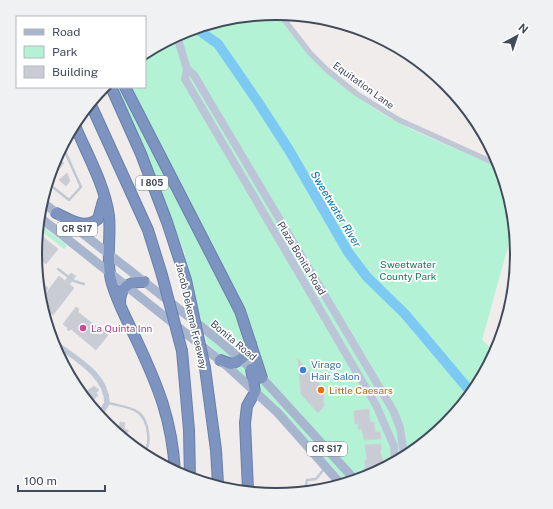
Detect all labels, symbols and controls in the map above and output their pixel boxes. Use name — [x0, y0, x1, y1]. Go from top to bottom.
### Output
legend — [16, 16, 146, 88]
north arrow — [497, 16, 537, 56]
text: N — [516, 21, 531, 36]
text: Road — [52, 25, 80, 39]
text: Park — [52, 45, 78, 59]
street label: Equitation Lane — [331, 59, 397, 111]
text: Building — [52, 65, 98, 79]
water label: Sweetwater River — [309, 169, 364, 250]
road number: I 805 — [136, 176, 168, 190]
street label: Plaza Bonita Road — [275, 219, 329, 297]
road number: CR S17 — [57, 222, 97, 236]
park label: Sweetwater County Park — [380, 258, 437, 282]
street label: Jacob Dekema Freeway — [174, 262, 210, 371]
street label: Bonita Road — [209, 317, 259, 363]
place label: La Quinta Inn — [91, 322, 152, 334]
marker: La Quinta Inn — [78, 323, 88, 333]
place label: Virago Hair Salon — [311, 358, 360, 382]
marker: Virago Hair Salon — [298, 365, 308, 375]
place label: Little Caesars — [329, 384, 393, 396]
marker: Little Caesars — [316, 385, 326, 395]
road number: CR S17 — [307, 442, 347, 456]
scale bar — [18, 467, 105, 493]
text: 100 m — [24, 474, 57, 488]

